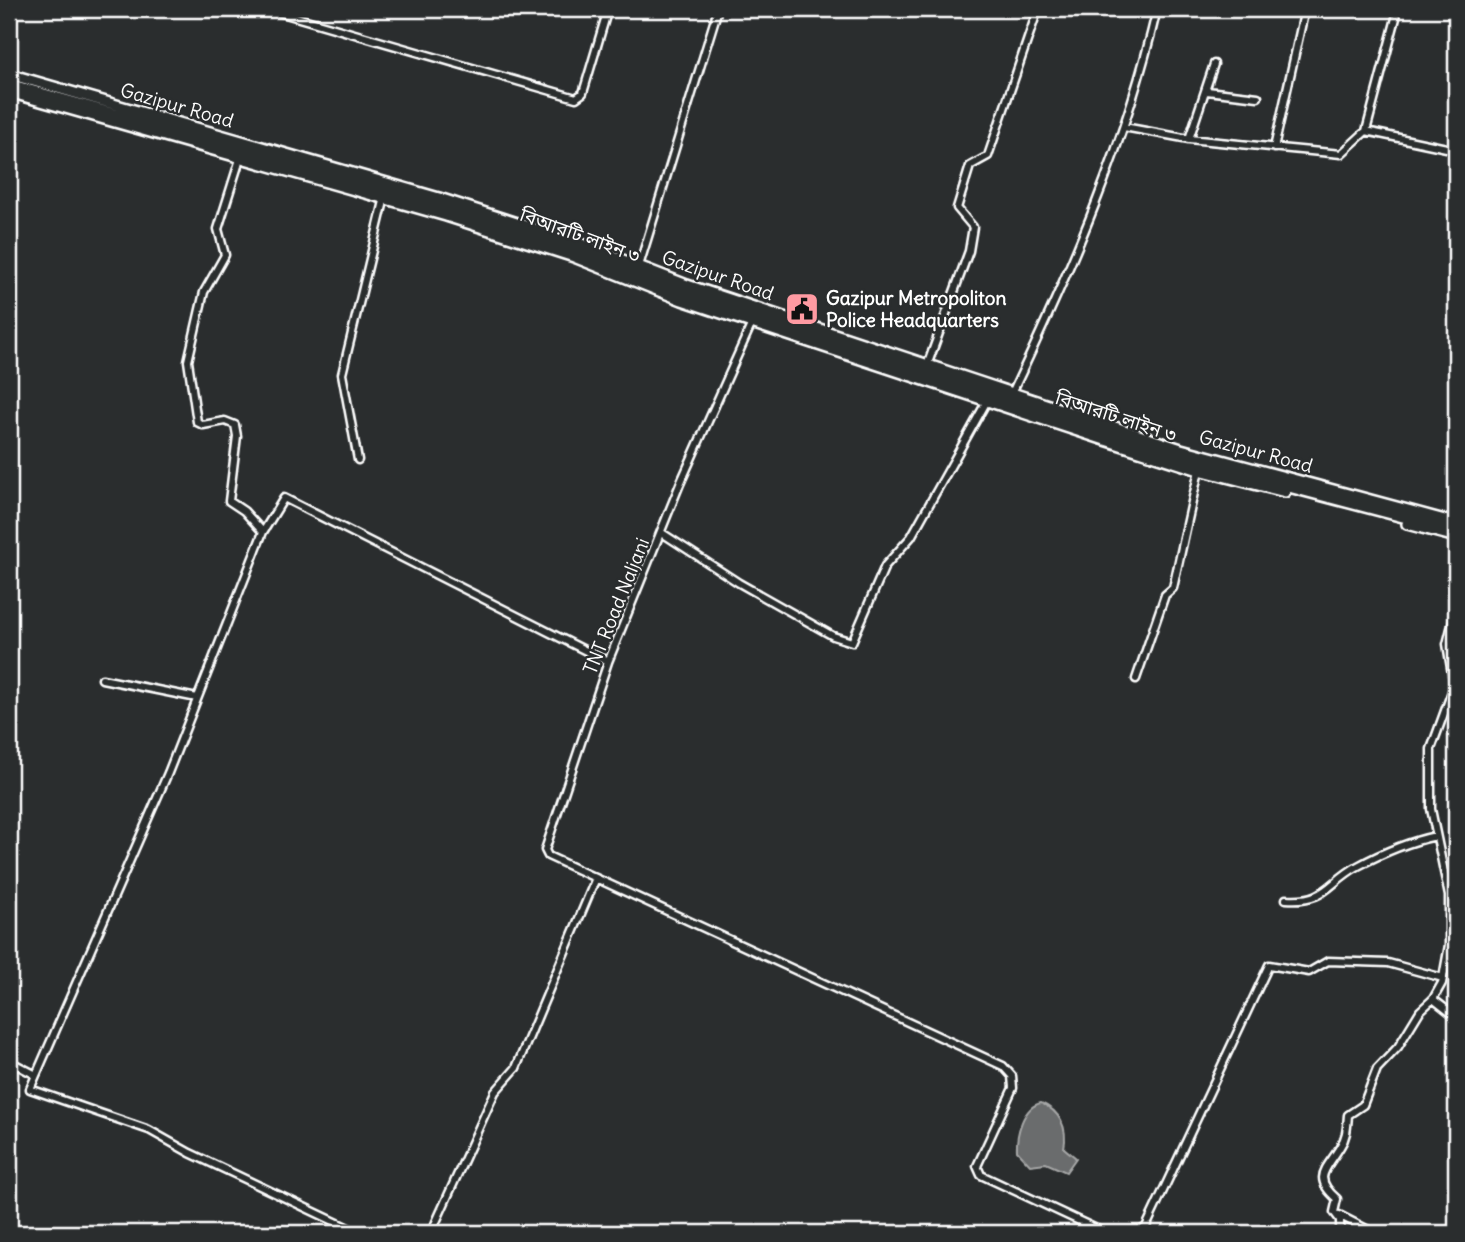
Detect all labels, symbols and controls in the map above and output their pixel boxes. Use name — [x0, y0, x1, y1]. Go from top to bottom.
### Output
street label: Gazipur Road — [118, 77, 236, 133]
street label: বিআরটি লাইন ৩ — [516, 202, 643, 268]
street label: Gazipur Road — [659, 245, 777, 305]
place label: Gazipur Metropoliton Police Headquarters — [826, 286, 1006, 332]
public building icon: Gazipur Metropoliton Police Headquarters — [783, 290, 821, 328]
street label: বিআরটি লাইন ৩ — [1051, 385, 1180, 447]
street label: Gazipur Road — [1197, 424, 1315, 478]
street label: TNT Road Naljani — [578, 534, 654, 678]

